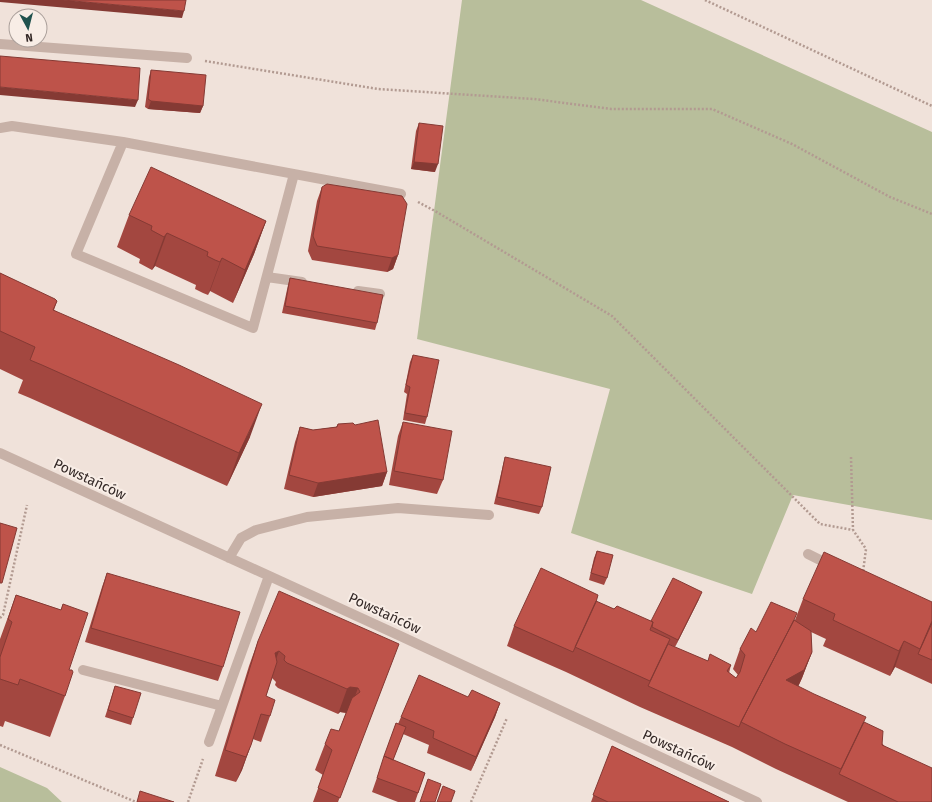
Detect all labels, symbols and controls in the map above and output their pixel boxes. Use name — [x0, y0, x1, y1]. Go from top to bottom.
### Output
north arrow — [8, 8, 48, 48]
text: N — [25, 31, 34, 44]
street label: Powstańców — [51, 455, 129, 504]
street label: Powstańców — [346, 589, 424, 638]
street label: Powstańców — [640, 726, 718, 775]

